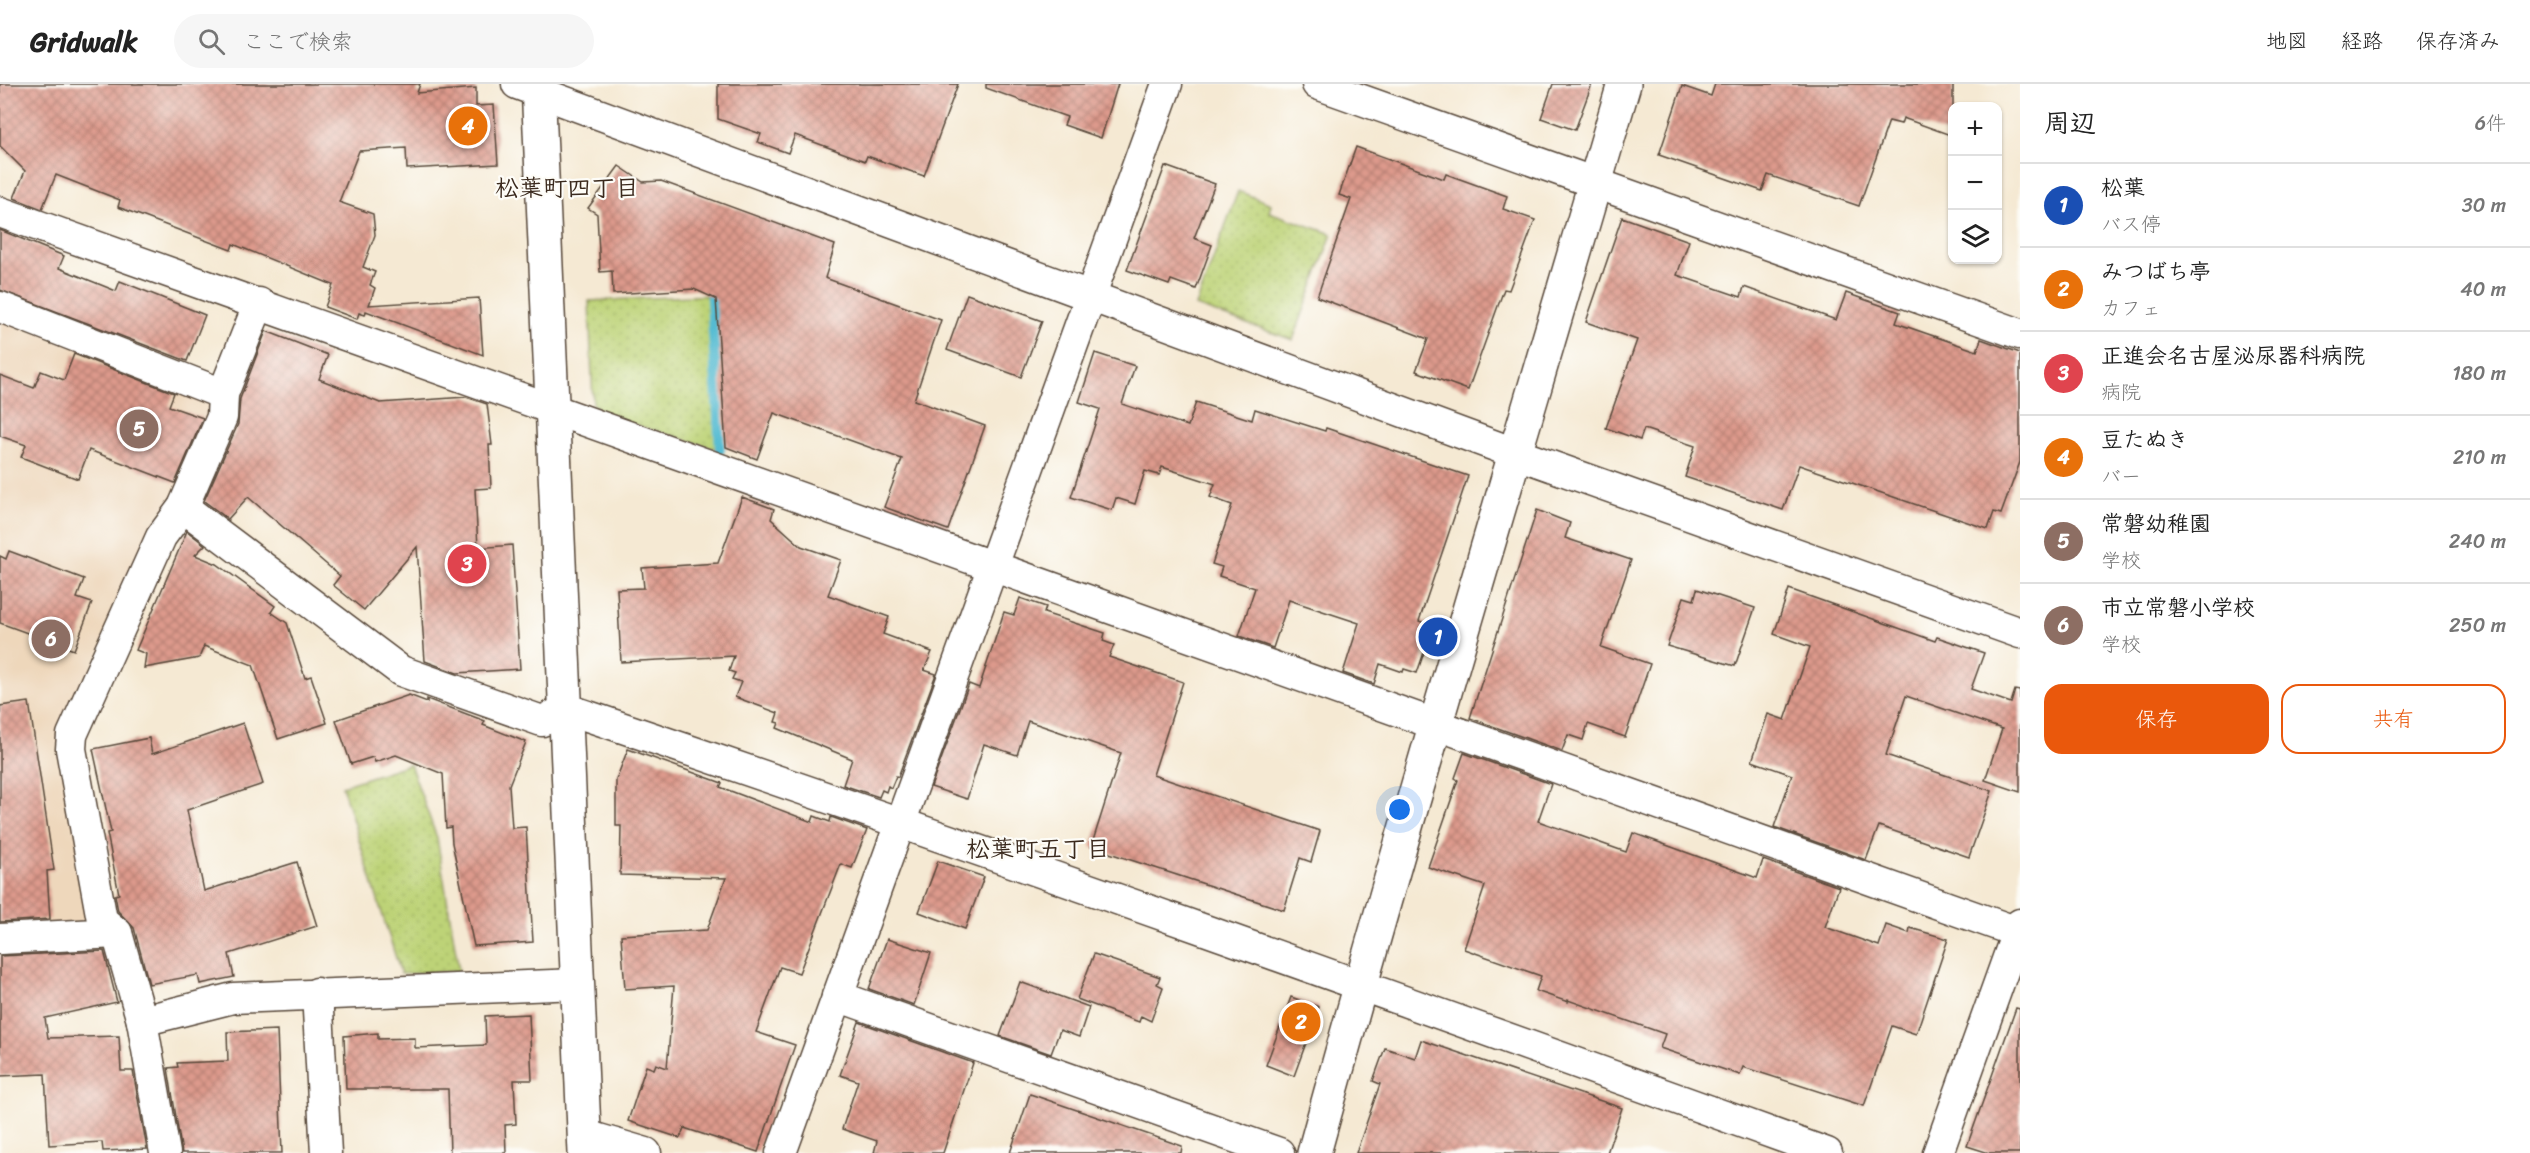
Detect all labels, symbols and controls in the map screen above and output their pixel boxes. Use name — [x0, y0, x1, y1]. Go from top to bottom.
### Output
search box — [174, 14, 594, 68]
text: Gridwalk — [30, 17, 138, 66]
text: ここで検索 — [243, 22, 353, 61]
text: 地図 — [2266, 22, 2308, 60]
text: 経路 — [2341, 22, 2383, 60]
text: 保存済み — [2416, 22, 2500, 60]
icon: search — [195, 25, 228, 58]
text: 周辺 — [2044, 100, 2096, 146]
map controls — [1948, 102, 2002, 264]
button: + — [1948, 102, 2002, 156]
pin: 4 — [448, 104, 488, 148]
text: 6件 — [2475, 106, 2506, 141]
button: − — [1948, 156, 2002, 210]
district label: 松葉町四丁目 — [495, 167, 639, 209]
text: 松葉 — [2101, 168, 2145, 207]
text: 1 — [2059, 188, 2068, 223]
text: 30 m — [2462, 188, 2506, 223]
text: バス停 — [2101, 207, 2161, 242]
button: layers — [1948, 210, 2002, 264]
text: みつばち亭 — [2101, 252, 2211, 291]
text: 2 — [2058, 272, 2069, 307]
text: 40 m — [2460, 272, 2506, 307]
text: カフェ — [2101, 291, 2161, 326]
text: 正進会名古屋泌尿器科病院 — [2101, 336, 2365, 375]
text: 3 — [2058, 356, 2069, 391]
text: 180 m — [2452, 356, 2506, 391]
text: 病院 — [2101, 375, 2141, 410]
pin: 5 — [120, 406, 158, 452]
text: 豆たぬき — [2101, 420, 2189, 459]
text: 4 — [2057, 440, 2070, 475]
text: 210 m — [2453, 440, 2506, 475]
text: バー — [2101, 459, 2141, 494]
text: 常磐幼稚園 — [2101, 504, 2211, 543]
text: 5 — [2057, 524, 2070, 559]
text: 240 m — [2449, 524, 2506, 559]
pin: 3 — [448, 542, 486, 586]
text: 学校 — [2101, 543, 2141, 578]
text: 市立常磐小学校 — [2101, 588, 2255, 627]
text: 6 — [2058, 608, 2069, 643]
text: 250 m — [2449, 608, 2506, 643]
pin: 1 — [1418, 614, 1458, 660]
pin: 6 — [32, 616, 70, 662]
text: 学校 — [2101, 627, 2141, 662]
button: 保存 — [2044, 684, 2269, 754]
button: 共有 — [2281, 684, 2506, 754]
your location — [1385, 795, 1414, 824]
district label: 松葉町五丁目 — [966, 828, 1110, 870]
pin: 2 — [1282, 1000, 1320, 1044]

